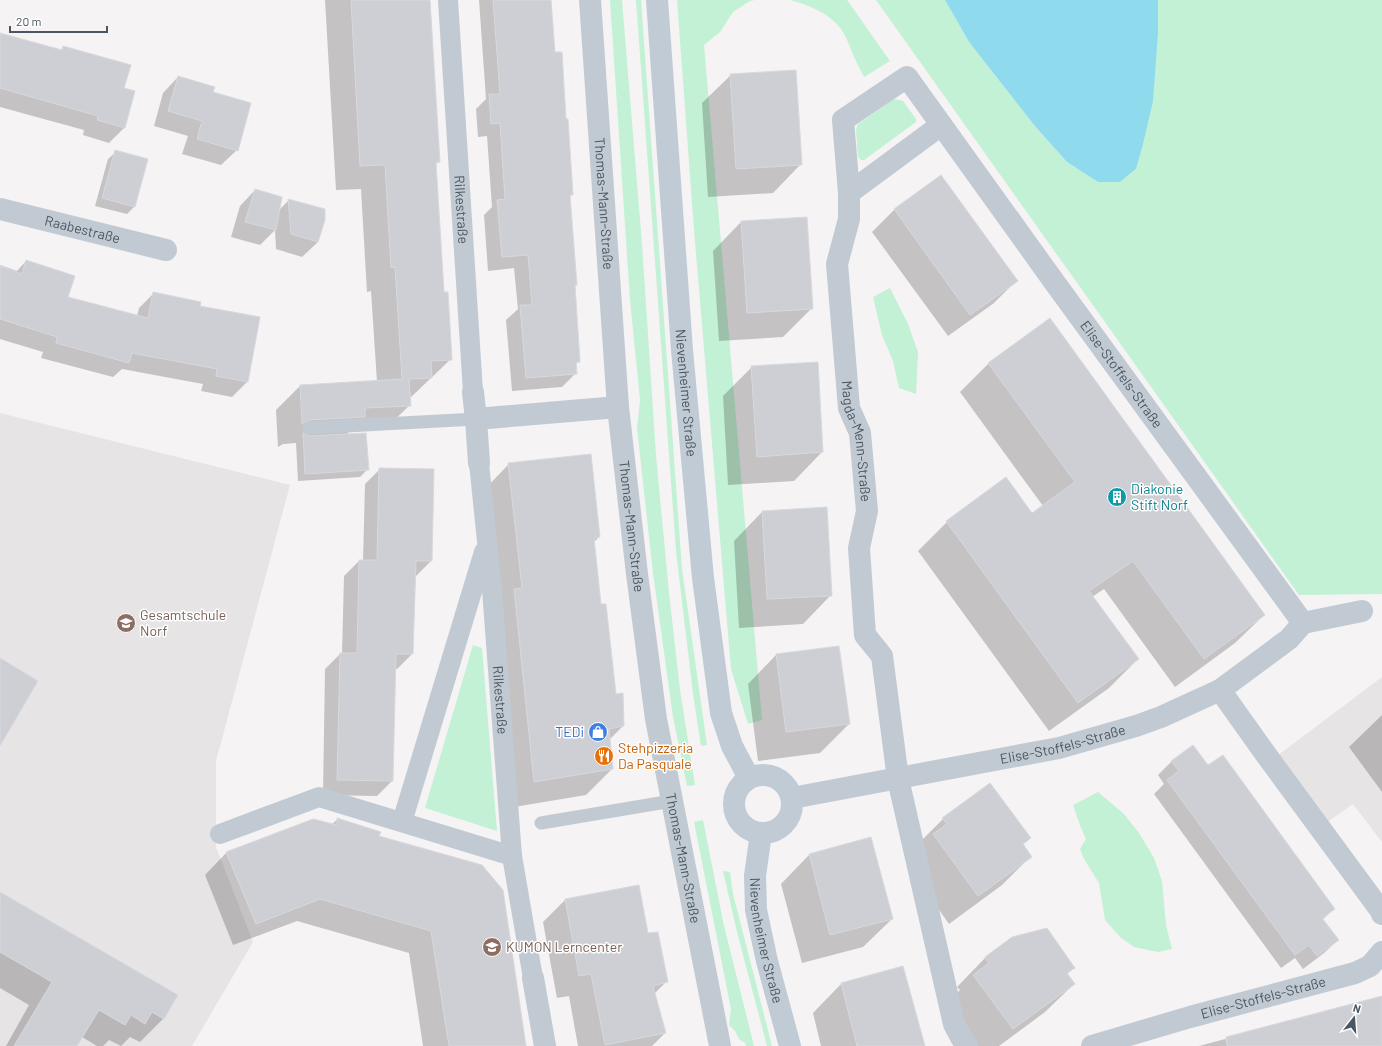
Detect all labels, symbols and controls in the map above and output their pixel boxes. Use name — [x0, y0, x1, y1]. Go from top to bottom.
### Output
scale bar — [10, 8, 107, 34]
text: 20 m — [16, 14, 42, 28]
street label: Thomas-Mann-Straße — [591, 137, 618, 270]
street label: Rilkestraße — [451, 175, 473, 244]
street label: Raabestraße — [43, 211, 122, 246]
street label: Elise-Stoffels-Straße — [1077, 317, 1167, 431]
street label: Nievenheimer Straße — [673, 329, 701, 457]
street label: Magda-Menn-Straße — [839, 380, 875, 503]
street label: Thomas-Mann-Straße — [616, 459, 648, 593]
place label: Diakonie Stift Norf — [1131, 480, 1188, 513]
building icon: Diakonie Stift Norf — [1106, 486, 1128, 508]
place label: Gesamtschule Norf — [140, 606, 226, 639]
school or university icon: Gesamtschule Norf — [115, 612, 137, 634]
street label: Rilkestraße — [490, 665, 512, 735]
street label: Elise-Stoffels-Straße — [998, 720, 1127, 767]
shop icon: TEDi — [587, 721, 609, 743]
place label: TEDi — [555, 723, 584, 740]
place label: Stehpizzeria Da Pasquale — [618, 739, 693, 772]
restaurant icon: Stehpizzeria Da Pasquale — [593, 745, 615, 767]
street label: Thomas-Mann-Straße — [663, 791, 705, 925]
street label: Nievenheimer Straße — [747, 877, 787, 1005]
school or university icon: KUMON Lerncenter — [481, 936, 503, 958]
place label: KUMON Lerncenter — [506, 938, 622, 955]
street label: Elise-Stoffels-Straße — [1199, 972, 1328, 1022]
north arrow — [1334, 998, 1374, 1038]
text: N — [1352, 1001, 1362, 1015]

